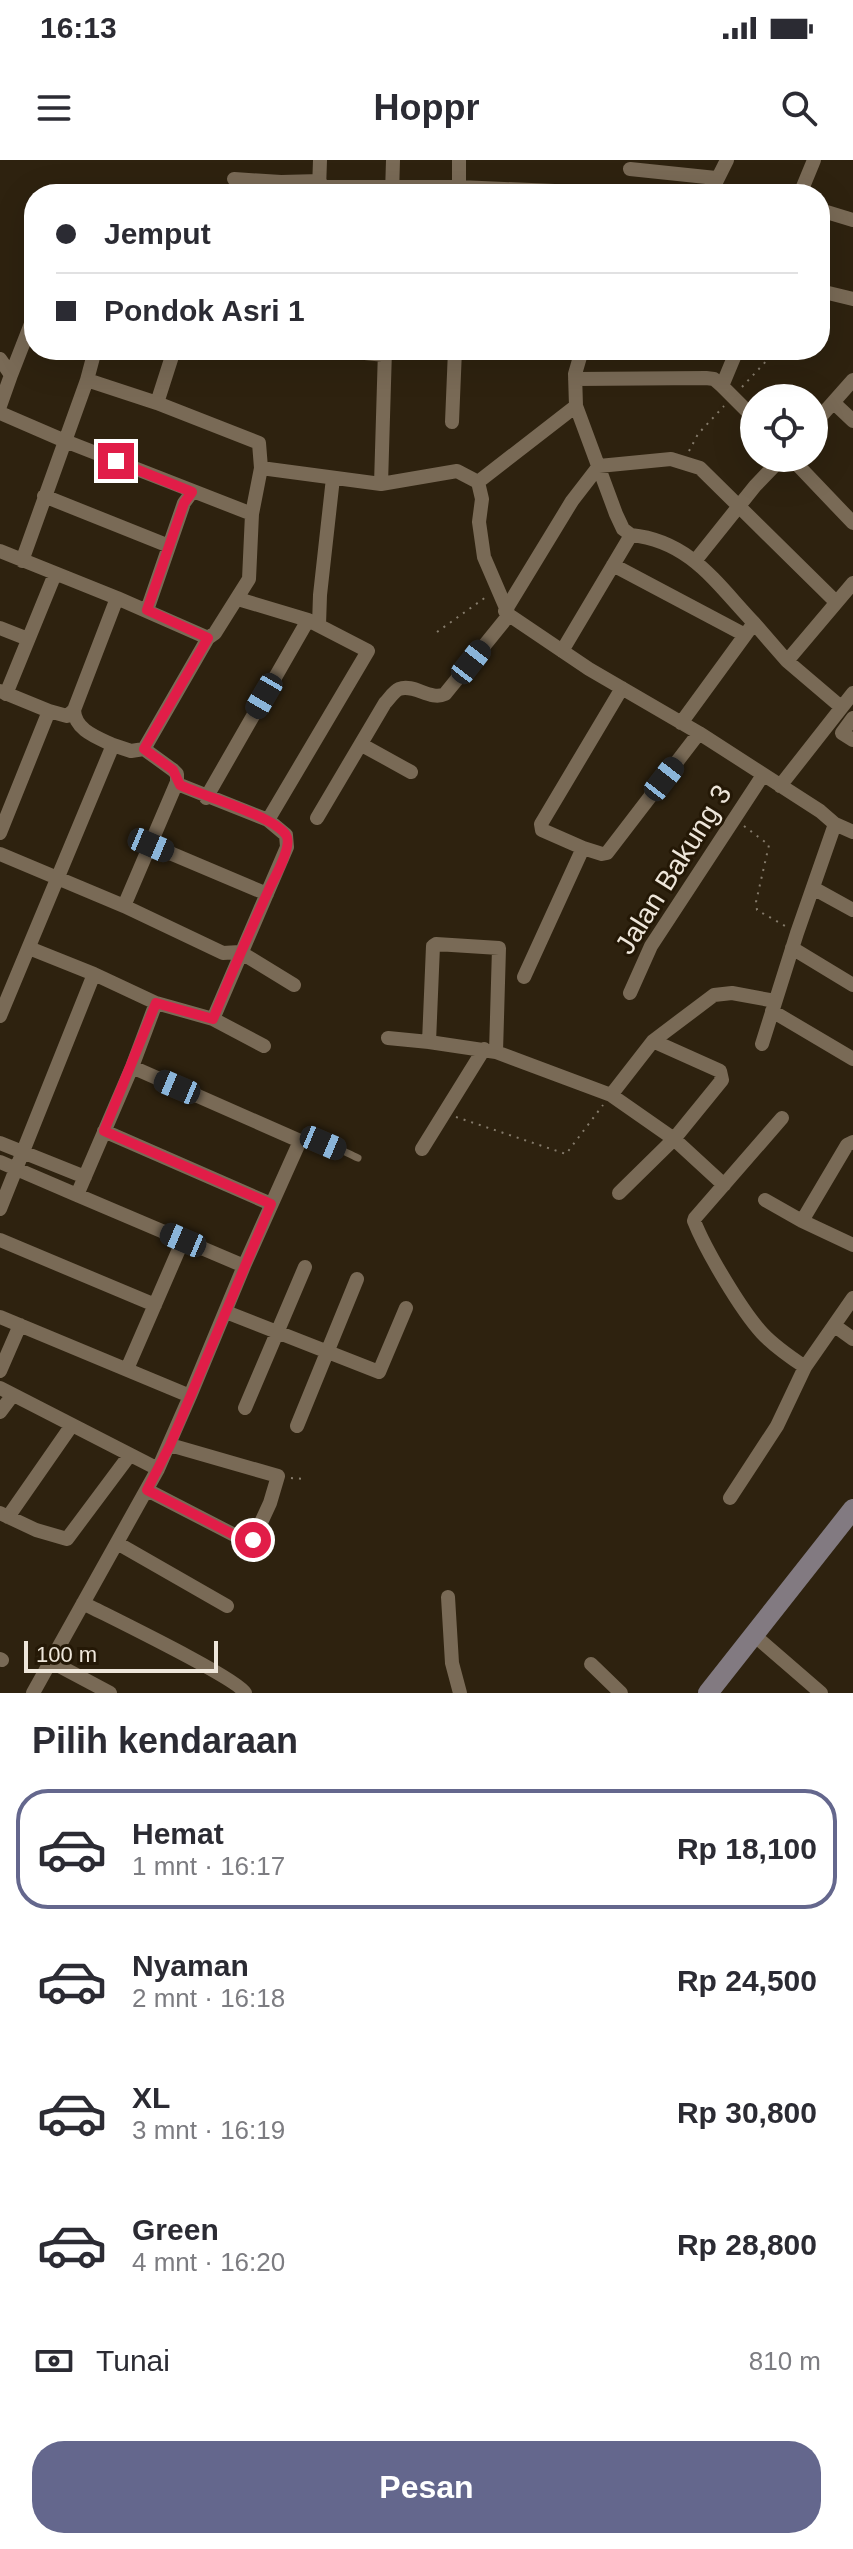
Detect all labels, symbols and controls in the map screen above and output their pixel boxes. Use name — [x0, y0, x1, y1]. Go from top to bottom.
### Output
text: 16:13 — [40, 11, 117, 44]
icon: menu — [32, 86, 76, 130]
icon: search — [777, 86, 821, 130]
text: Hoppr — [374, 87, 479, 128]
text: Jemput — [104, 217, 211, 250]
text: Pondok Asri 1 — [104, 294, 305, 327]
map controls — [740, 384, 828, 472]
button: locate — [740, 384, 828, 472]
route end — [98, 443, 134, 479]
car — [447, 636, 495, 688]
car — [242, 669, 286, 723]
car — [640, 753, 688, 805]
street label: Jalan Bakung 3 — [609, 779, 738, 959]
car — [124, 825, 178, 865]
car — [150, 1067, 204, 1107]
car — [296, 1123, 350, 1163]
car — [156, 1220, 210, 1260]
route start — [235, 1522, 271, 1558]
scale bar — [24, 1637, 218, 1673]
text: 100 m — [36, 1642, 97, 1667]
text: Pilih kendaraan — [32, 1720, 298, 1761]
icon: car — [36, 1813, 108, 1885]
text: Hemat — [132, 1817, 224, 1850]
text: Rp 18,100 — [677, 1832, 817, 1865]
text: 1 mnt · 16:17 — [132, 1851, 285, 1881]
icon: car — [36, 1945, 108, 2017]
text: Nyaman — [132, 1949, 249, 1982]
text: Rp 24,500 — [677, 1964, 817, 1997]
text: 2 mnt · 16:18 — [132, 1983, 285, 2013]
icon: car — [36, 2077, 108, 2149]
text: XL — [132, 2081, 170, 2114]
text: Rp 30,800 — [677, 2096, 817, 2129]
text: 3 mnt · 16:19 — [132, 2115, 285, 2145]
icon: car — [36, 2209, 108, 2281]
text: Green — [132, 2213, 219, 2246]
text: Rp 28,800 — [677, 2228, 817, 2261]
text: 4 mnt · 16:20 — [132, 2247, 285, 2277]
icon: cash — [32, 2339, 76, 2383]
text: Tunai — [96, 2344, 170, 2377]
text: 810 m — [749, 2346, 821, 2376]
button: Pesan — [32, 2441, 821, 2533]

